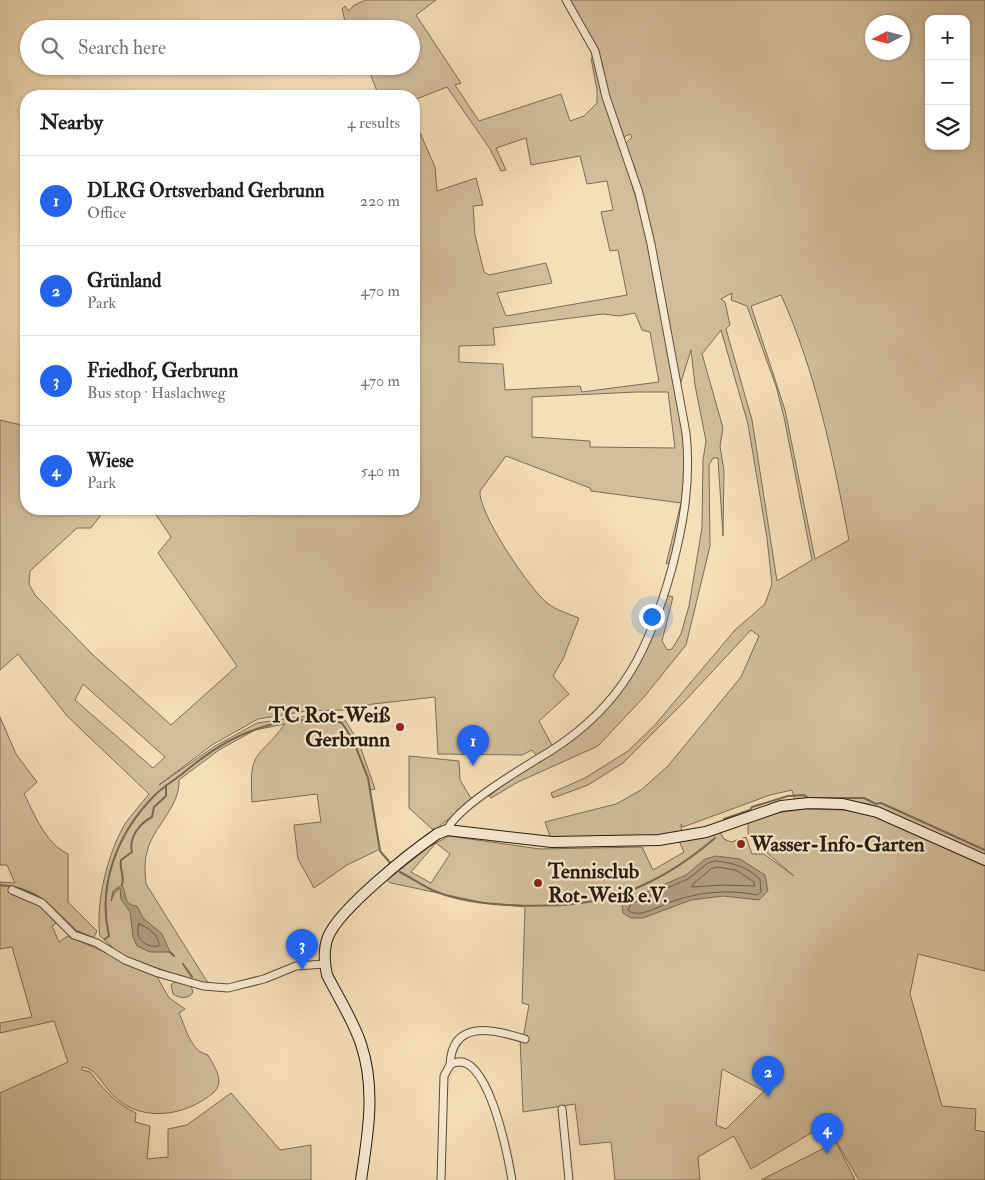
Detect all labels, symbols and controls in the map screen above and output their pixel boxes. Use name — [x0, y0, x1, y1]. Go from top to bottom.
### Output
north arrow — [865, 15, 910, 60]
map controls — [925, 15, 970, 150]
button: + — [925, 15, 970, 60]
search box — [20, 20, 420, 75]
icon: search — [38, 34, 66, 62]
text: Search here — [78, 36, 166, 60]
button: − — [925, 60, 970, 105]
button: layers — [925, 105, 970, 150]
text: Nearby — [40, 109, 103, 136]
text: 4 results — [347, 113, 400, 133]
text: DLRG Ortsverband Gerbrunn — [87, 179, 325, 203]
text: 1 — [53, 191, 59, 211]
text: 220 m — [360, 191, 400, 211]
text: Office — [87, 203, 126, 223]
text: Grünland — [87, 269, 161, 293]
text: 2 — [52, 281, 60, 301]
text: 470 m — [360, 281, 400, 301]
text: Park — [87, 293, 116, 313]
text: Friedhof, Gerbrunn — [87, 359, 238, 383]
text: 3 — [53, 371, 59, 391]
text: 470 m — [360, 371, 400, 391]
text: Bus stop · Haslachweg — [87, 383, 226, 403]
text: Wiese — [87, 449, 134, 473]
text: 4 — [52, 461, 60, 481]
text: 540 m — [361, 461, 400, 481]
text: Park — [87, 473, 116, 493]
your location — [639, 604, 665, 630]
place label: TC Rot-Weiß Gerbrunn — [268, 702, 391, 753]
marker: TC Rot-Weiß Gerbrunn — [394, 721, 406, 733]
pin: 1 — [457, 725, 489, 766]
place label: Wasser-Info-Garten — [750, 831, 925, 858]
marker: Wasser-Info-Garten — [735, 838, 747, 850]
place label: Tennisclub Rot-Weiß e.V. — [547, 858, 667, 909]
marker: Tennisclub Rot-Weiß e.V. — [532, 877, 544, 889]
pin: 3 — [286, 929, 318, 970]
pin: 2 — [752, 1056, 784, 1097]
pin: 4 — [811, 1113, 843, 1154]

